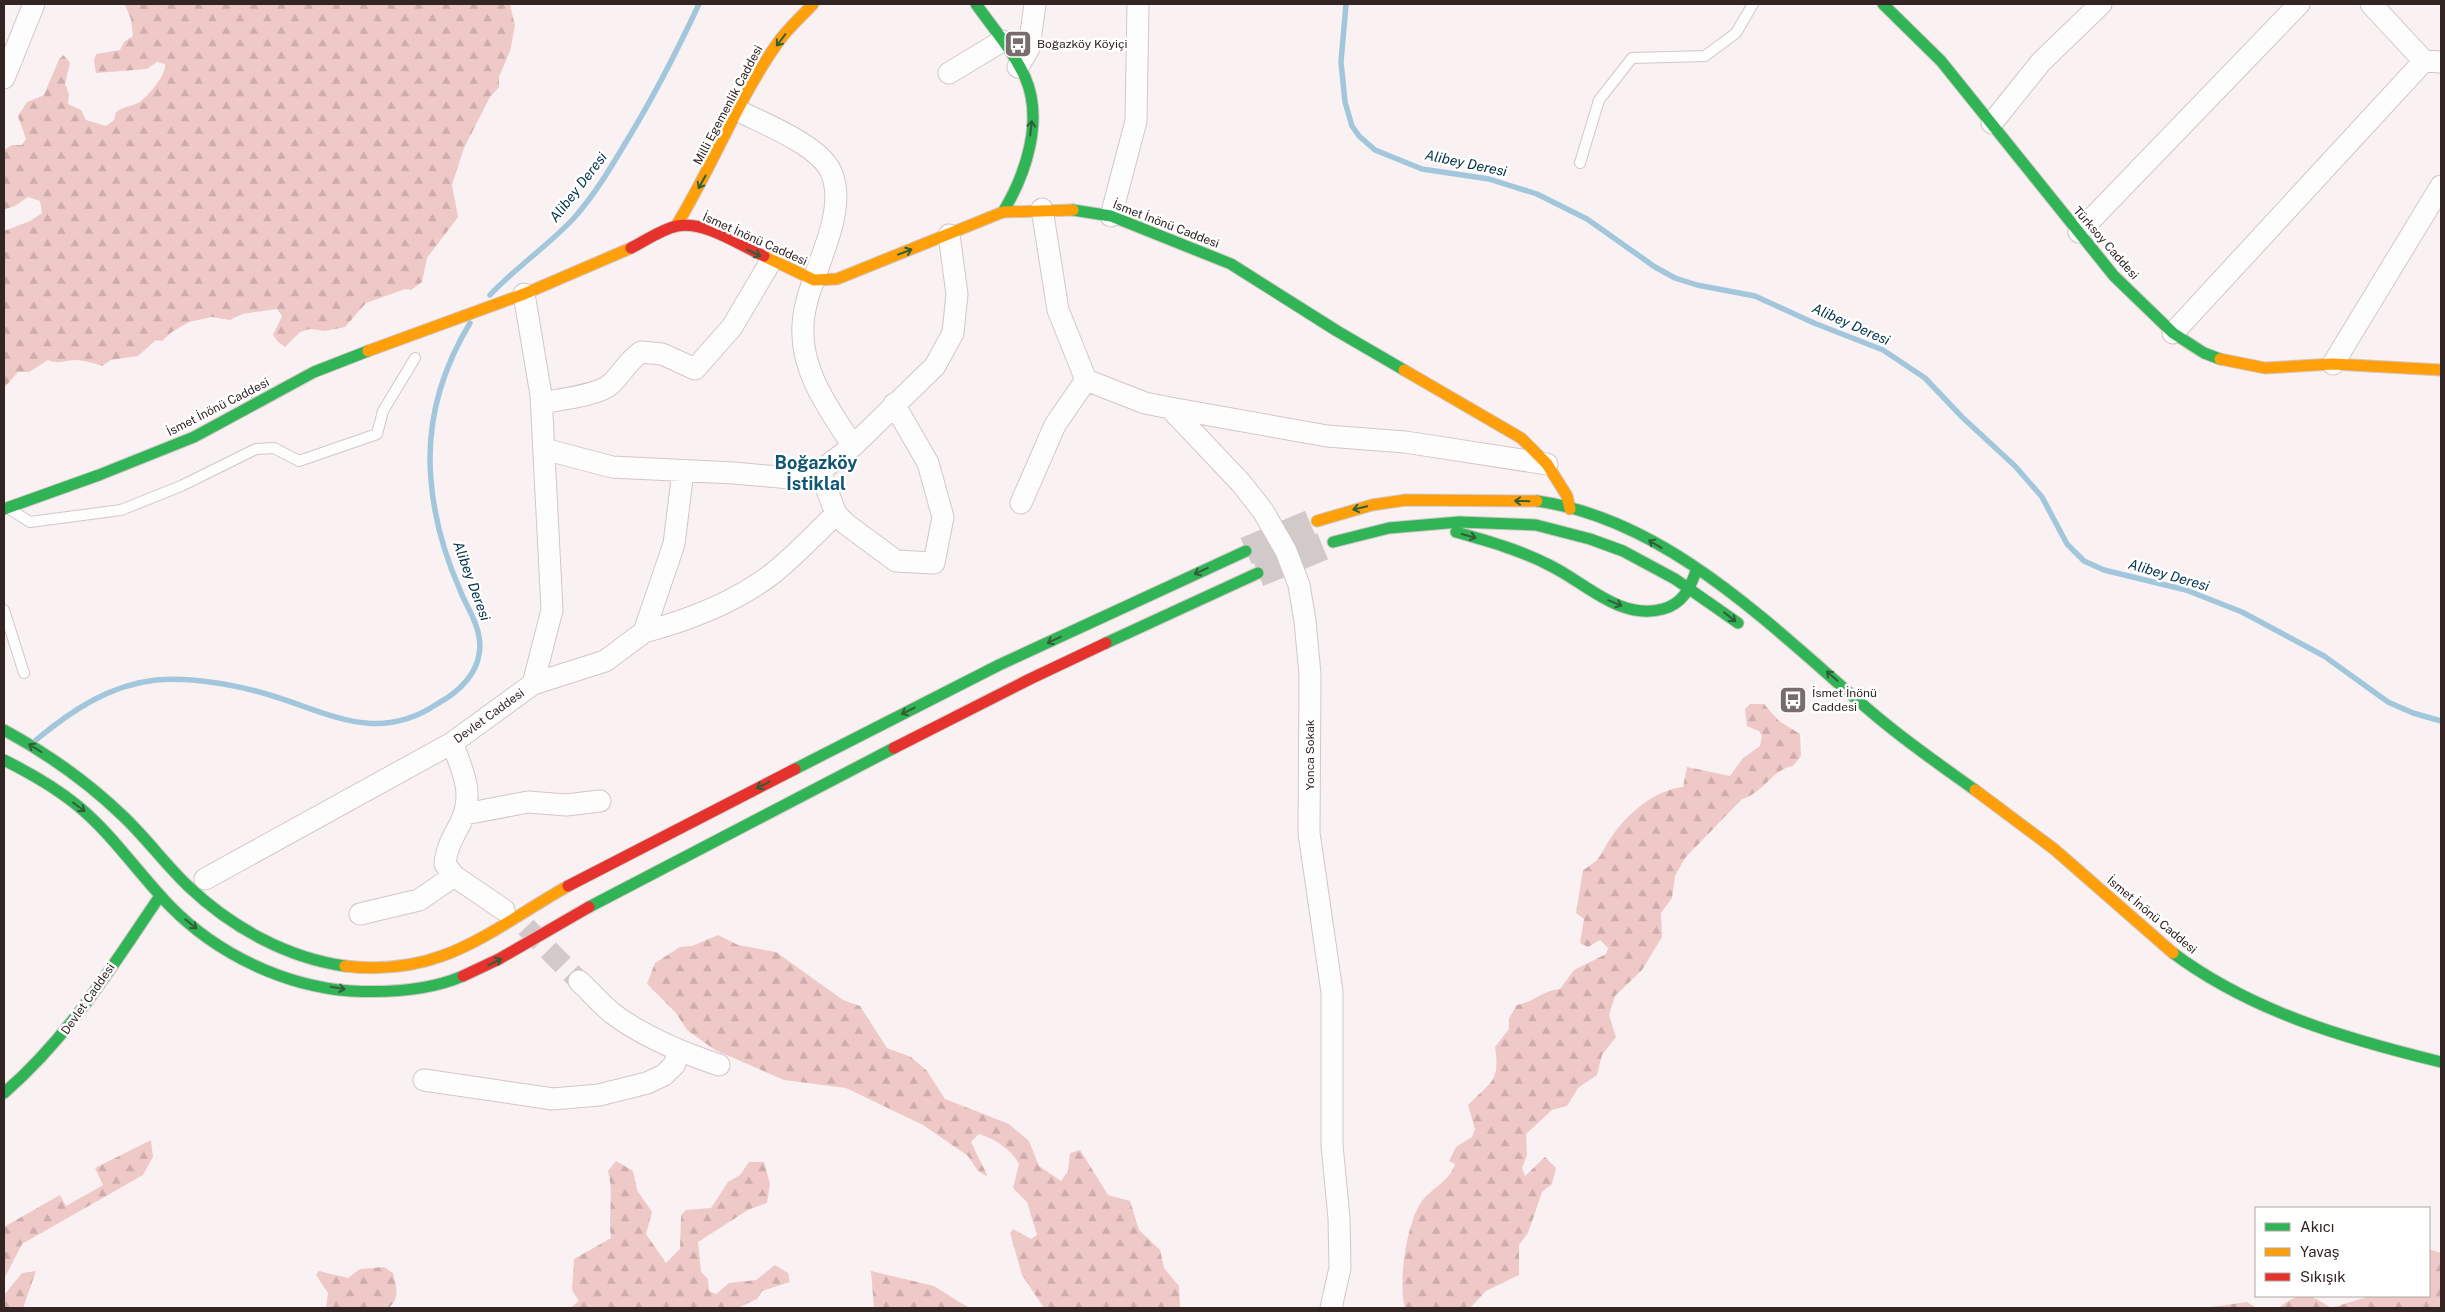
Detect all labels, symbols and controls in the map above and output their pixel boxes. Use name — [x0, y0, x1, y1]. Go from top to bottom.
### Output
bus stop icon: Boğazköy Köyiçi — [1003, 29, 1033, 59]
one-way arrow — [775, 33, 786, 46]
place label: Boğazköy Köyiçi — [1037, 37, 1127, 51]
street label: Milli Egemenlik Caddesi — [691, 43, 765, 167]
one-way arrow — [1026, 120, 1036, 136]
water label: Alibey Deresi — [1424, 147, 1509, 180]
water label: Alibey Deresi — [546, 149, 610, 225]
one-way arrow — [697, 174, 706, 189]
street label: İsmet İnönü Caddesi — [1111, 197, 1221, 251]
street label: Türksoy Caddesi — [2071, 204, 2141, 282]
street label: İsmet İnönü Caddesi — [701, 210, 809, 268]
one-way arrow — [897, 247, 912, 256]
one-way arrow — [746, 248, 761, 258]
water label: Alibey Deresi — [1810, 300, 1893, 348]
street label: İsmet İnönü Caddesi — [165, 375, 271, 439]
district label: Boğazköy İstiklal — [775, 452, 858, 494]
one-way arrow — [1514, 496, 1530, 506]
one-way arrow — [1353, 504, 1369, 514]
one-way arrow — [1460, 532, 1476, 541]
water label: Alibey Deresi — [450, 539, 494, 623]
one-way arrow — [1647, 539, 1662, 549]
water label: Alibey Deresi — [2127, 556, 2212, 594]
one-way arrow — [1194, 567, 1209, 577]
one-way arrow — [1607, 599, 1622, 609]
one-way arrow — [1723, 612, 1736, 623]
one-way arrow — [1047, 636, 1062, 645]
one-way arrow — [1826, 670, 1839, 682]
bus stop icon: İsmet İnönü Caddesi — [1778, 685, 1808, 715]
street label: Devlet Caddesi — [451, 686, 527, 746]
place label: İsmet İnönü Caddesi — [1812, 686, 1877, 714]
one-way arrow — [901, 707, 916, 716]
street label: Yonca Sokak — [1303, 719, 1317, 791]
one-way arrow — [29, 742, 43, 752]
one-way arrow — [756, 781, 771, 790]
one-way arrow — [72, 802, 85, 813]
street label: İsmet İnönü Caddesi — [2104, 873, 2200, 957]
one-way arrow — [185, 919, 198, 930]
one-way arrow — [487, 956, 502, 966]
street label: Devlet Caddesi — [58, 961, 118, 1037]
one-way arrow — [330, 984, 346, 994]
legend — [2255, 1207, 2430, 1297]
text: Akıcı — [2300, 1218, 2334, 1235]
text: Yavaş — [2300, 1243, 2339, 1260]
text: Sıkışık — [2300, 1268, 2346, 1285]

